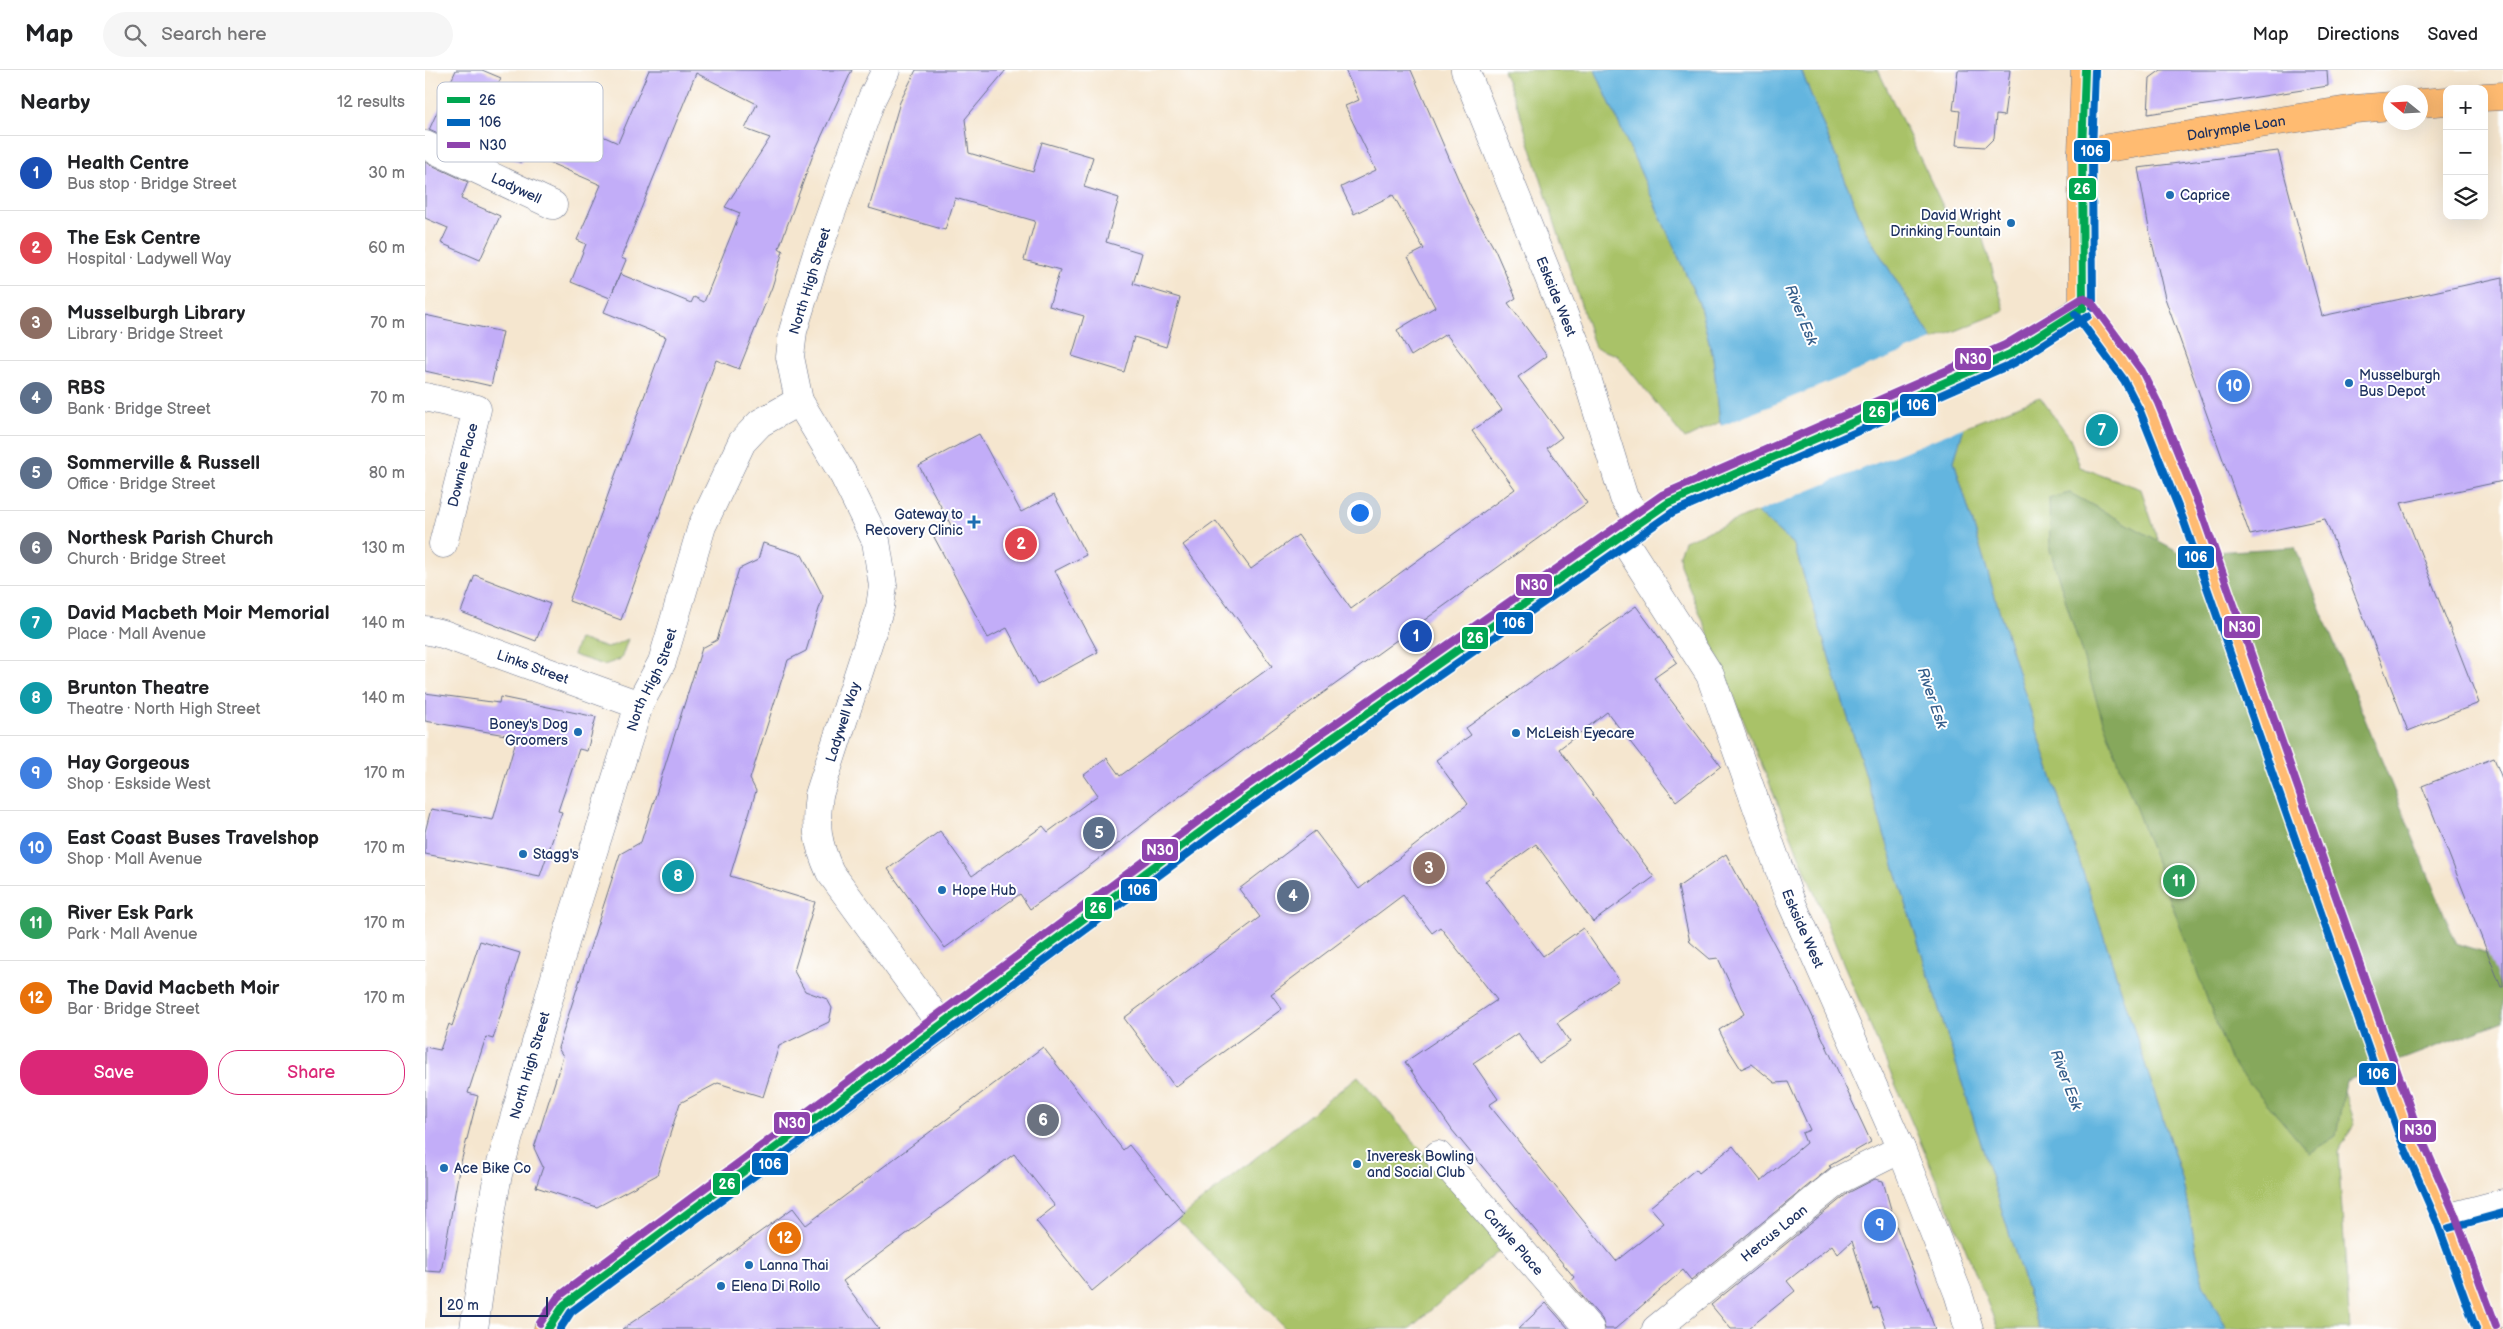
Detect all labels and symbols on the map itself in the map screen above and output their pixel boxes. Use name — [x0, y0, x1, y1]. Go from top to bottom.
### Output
legend — [437, 82, 603, 162]
north arrow — [2383, 85, 2428, 130]
text: 26 — [479, 92, 496, 109]
street label: Dalrymple Loan — [2186, 112, 2287, 144]
text: 106 — [479, 114, 502, 131]
text: N30 — [479, 137, 506, 154]
line badge: 106 — [2073, 139, 2111, 163]
text: 106 — [2080, 143, 2104, 160]
street label: Ladywell — [488, 169, 544, 207]
line badge: 26 — [2068, 177, 2097, 201]
text: 26 — [2074, 181, 2090, 198]
place label: Caprice — [2180, 187, 2230, 204]
marker: Caprice — [2164, 189, 2176, 201]
place label: David Wright Drinking Fountain — [1890, 207, 2002, 240]
marker: David Wright Drinking Fountain — [2005, 217, 2017, 229]
street label: North High Street — [786, 225, 835, 336]
street label: Eskside West — [1533, 254, 1580, 339]
water label: River Esk — [1780, 282, 1822, 349]
line badge: N30 — [1954, 347, 1992, 371]
text: N30 — [1959, 351, 1987, 368]
pin: 10 — [2218, 367, 2250, 405]
place label: Musselburgh Bus Depot — [2359, 367, 2441, 400]
marker: Musselburgh Bus Depot — [2343, 377, 2355, 389]
line badge: 106 — [1899, 393, 1937, 417]
text: 106 — [1906, 397, 1930, 414]
line badge: 26 — [1862, 400, 1891, 424]
text: 26 — [1869, 404, 1885, 421]
pin: 7 — [2086, 411, 2118, 449]
street label: Downie Place — [444, 421, 482, 509]
your location — [1347, 500, 1373, 526]
place label: Gateway to Recovery Clinic — [865, 506, 963, 539]
marker: Gateway to Recovery Clinic — [967, 515, 981, 529]
pin: 2 — [1005, 525, 1037, 563]
line badge: 106 — [2177, 545, 2215, 569]
text: 106 — [2184, 549, 2208, 566]
line badge: N30 — [1515, 573, 1553, 597]
text: N30 — [1520, 577, 1548, 594]
line badge: 106 — [1495, 611, 1534, 635]
text: 106 — [1502, 615, 1526, 632]
line badge: N30 — [2223, 615, 2261, 639]
pin: 1 — [1400, 617, 1432, 655]
text: N30 — [2228, 619, 2256, 636]
street label: North High Street — [623, 625, 680, 733]
line badge: 26 — [1461, 626, 1489, 650]
text: 26 — [1467, 630, 1483, 647]
street label: Links Street — [495, 646, 572, 688]
water label: River Esk — [1913, 665, 1952, 732]
street label: Ladywell Way — [822, 679, 864, 764]
place label: Boney's Dog Groomers — [489, 716, 568, 749]
place label: McLeish Eyecare — [1526, 725, 1635, 742]
marker: Boney's Dog Groomers — [572, 726, 584, 738]
marker: McLeish Eyecare — [1510, 727, 1522, 739]
pin: 5 — [1083, 814, 1115, 852]
line badge: N30 — [1141, 838, 1179, 862]
text: N30 — [1146, 842, 1174, 859]
place label: Stagg's — [533, 846, 579, 863]
marker: Stagg's — [517, 848, 529, 860]
pin: 3 — [1413, 849, 1445, 887]
pin: 8 — [662, 857, 694, 895]
pin: 11 — [2163, 862, 2195, 900]
pin: 4 — [1277, 877, 1309, 915]
line badge: 106 — [1120, 878, 1158, 902]
place label: Hope Hub — [952, 882, 1016, 899]
text: 106 — [1127, 882, 1151, 899]
marker: Hope Hub — [936, 884, 948, 896]
street label: Eskside West — [1778, 887, 1828, 971]
line badge: 26 — [1084, 896, 1113, 920]
text: 26 — [1090, 900, 1106, 917]
street label: North High Street — [506, 1009, 553, 1121]
water label: River Esk — [2046, 1047, 2086, 1114]
line badge: 106 — [2358, 1062, 2397, 1086]
text: 106 — [2366, 1066, 2390, 1083]
pin: 6 — [1027, 1101, 1059, 1139]
line badge: N30 — [773, 1111, 811, 1135]
text: N30 — [778, 1115, 806, 1132]
line badge: N30 — [2399, 1119, 2437, 1143]
text: N30 — [2404, 1122, 2432, 1139]
place label: Inveresk Bowling and Social Club — [1367, 1148, 1474, 1181]
line badge: 106 — [751, 1152, 789, 1176]
text: 106 — [758, 1156, 782, 1173]
marker: Inveresk Bowling and Social Club — [1351, 1158, 1363, 1170]
place label: Ace Bike Co — [454, 1160, 531, 1177]
marker: Ace Bike Co — [438, 1162, 450, 1174]
line badge: 26 — [712, 1172, 741, 1196]
text: 26 — [719, 1176, 735, 1193]
street label: Hercus Loan — [1737, 1201, 1811, 1265]
street label: Carlyle Place — [1480, 1205, 1547, 1278]
pin: 9 — [1864, 1206, 1896, 1244]
pin: 12 — [769, 1219, 801, 1257]
place label: Lanna Thai — [759, 1257, 829, 1274]
marker: Lanna Thai — [743, 1259, 755, 1271]
place label: Elena Di Rollo — [731, 1278, 820, 1295]
marker: Elena Di Rollo — [715, 1280, 727, 1292]
scale bar — [440, 1294, 547, 1317]

